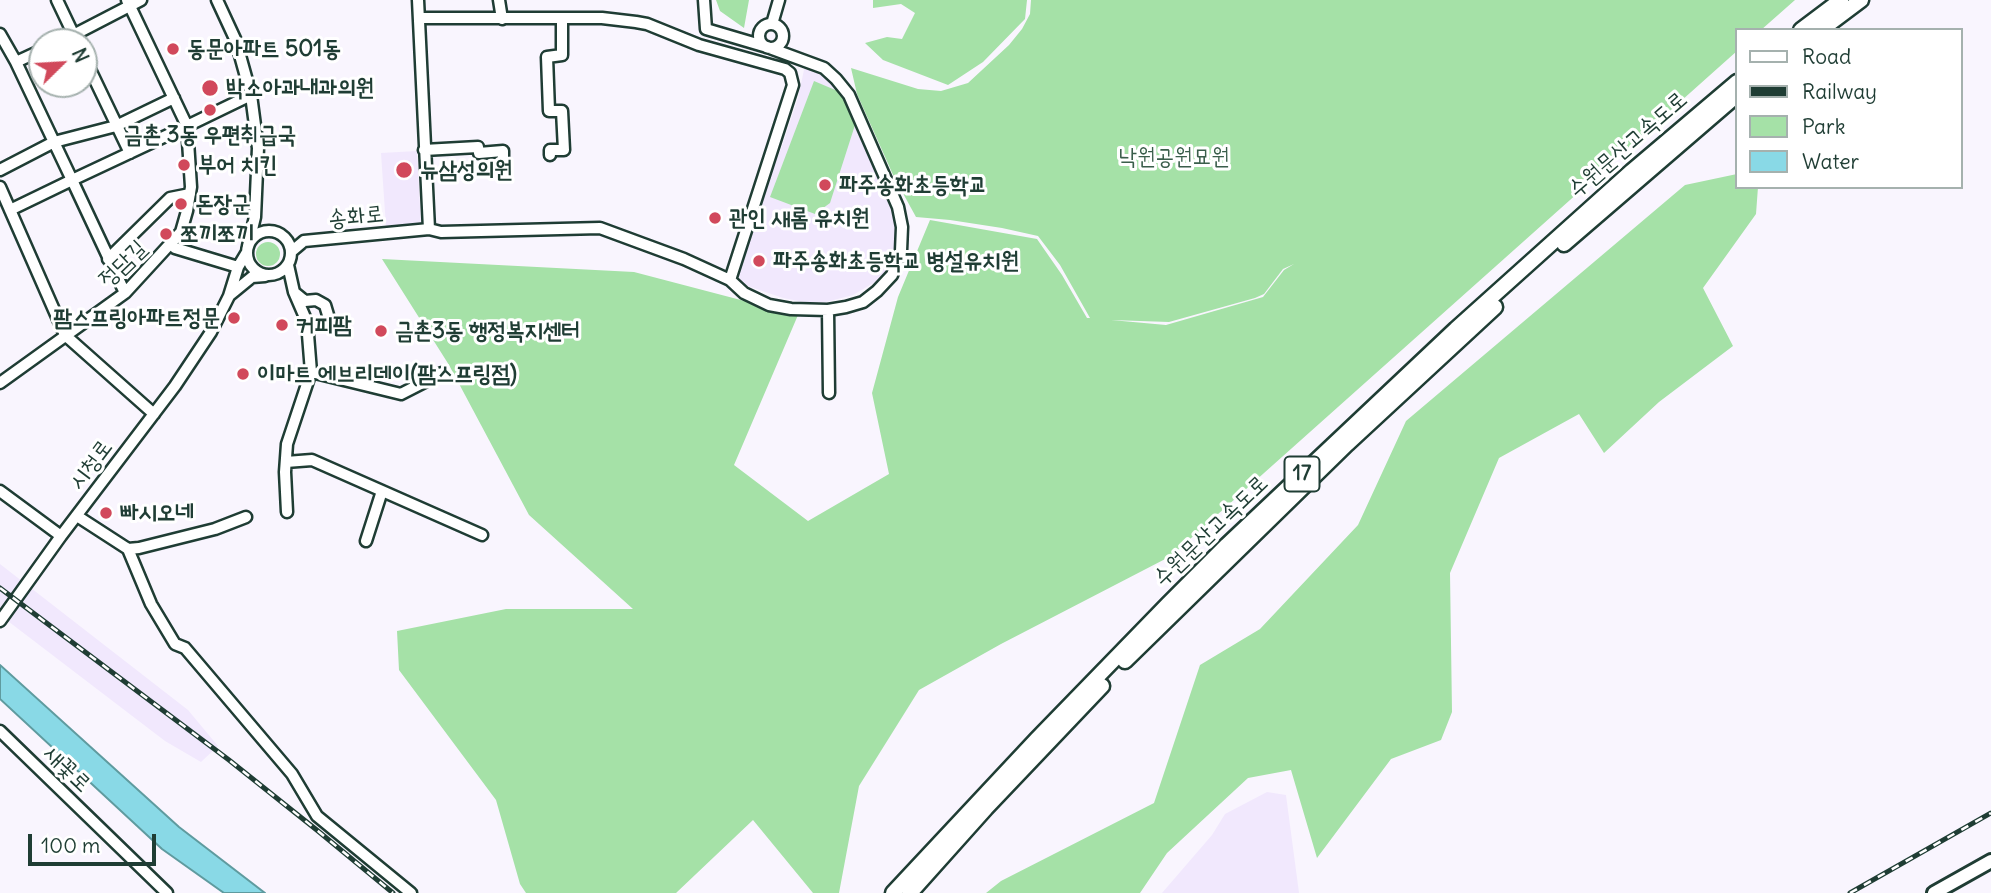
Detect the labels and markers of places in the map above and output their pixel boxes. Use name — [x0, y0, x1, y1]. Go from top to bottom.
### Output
place label: 동문아파트 501동 — [187, 35, 341, 63]
marker: 동문아파트 501동 — [165, 41, 181, 57]
place label: 박소아과내과의원 — [226, 74, 374, 102]
marker: 박소아과내과의원 — [200, 78, 220, 98]
marker: 금촌 3동 우편취급국 — [202, 102, 218, 118]
place label: 금촌 3동 우편취급국 — [124, 121, 296, 149]
place label: 부어 치킨 — [198, 151, 278, 179]
place label: 뉴삼성의원 — [420, 156, 513, 184]
marker: 부어 치킨 — [176, 157, 192, 173]
marker: 뉴삼성의원 — [394, 160, 414, 180]
place label: 파주송화초등학교 — [839, 171, 987, 199]
marker: 파주송화초등학교 — [817, 177, 833, 193]
place label: 돈장군 — [195, 190, 251, 218]
marker: 돈장군 — [173, 196, 189, 212]
place label: 관인 새롬 유치원 — [729, 204, 870, 232]
marker: 관인 새롬 유치원 — [707, 210, 723, 226]
place label: 쪼끼쪼끼 — [180, 220, 254, 248]
marker: 쪼끼쪼끼 — [158, 226, 174, 242]
place label: 파주송화초등학교 병설유치원 — [773, 247, 1019, 275]
marker: 파주송화초등학교 병설유치원 — [751, 253, 767, 269]
place label: 팜스프링아파트정문 — [53, 304, 220, 332]
marker: 팜스프링아파트정문 — [226, 310, 242, 326]
place label: 커피팜 — [296, 311, 352, 339]
marker: 커피팜 — [274, 317, 290, 333]
place label: 금촌3동 행정복지센터 — [395, 317, 580, 345]
marker: 금촌3동 행정복지센터 — [373, 323, 389, 339]
place label: 이마트 에브리데이(팜스프링점) — [257, 360, 517, 388]
marker: 이마트 에브리데이(팜스프링점) — [235, 366, 251, 382]
place label: 빠시오네 — [120, 499, 194, 527]
marker: 빠시오네 — [98, 505, 114, 521]

